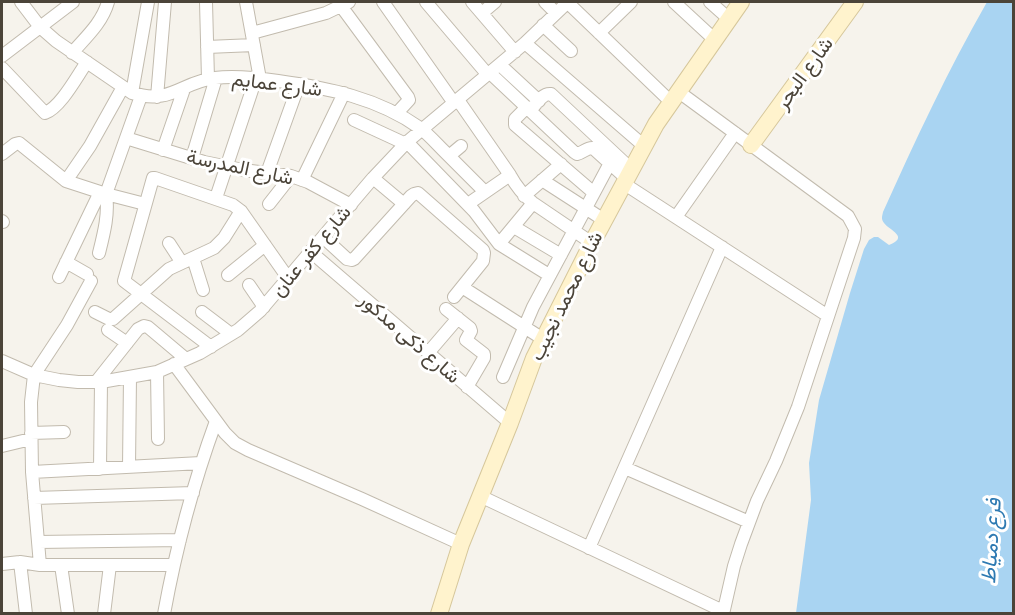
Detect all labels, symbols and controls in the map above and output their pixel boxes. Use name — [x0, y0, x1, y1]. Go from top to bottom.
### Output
street label: شارع البحر — [770, 32, 838, 114]
street label: شارع عمايم — [231, 67, 323, 101]
street label: شارع المدرسة — [184, 144, 296, 190]
street label: شارع كفر عنان — [266, 201, 356, 301]
street label: شارع محمد نجيب — [524, 228, 608, 364]
street label: شارع ذكى مدكور — [355, 288, 465, 388]
water label: فرع دمياط — [975, 498, 1007, 584]

